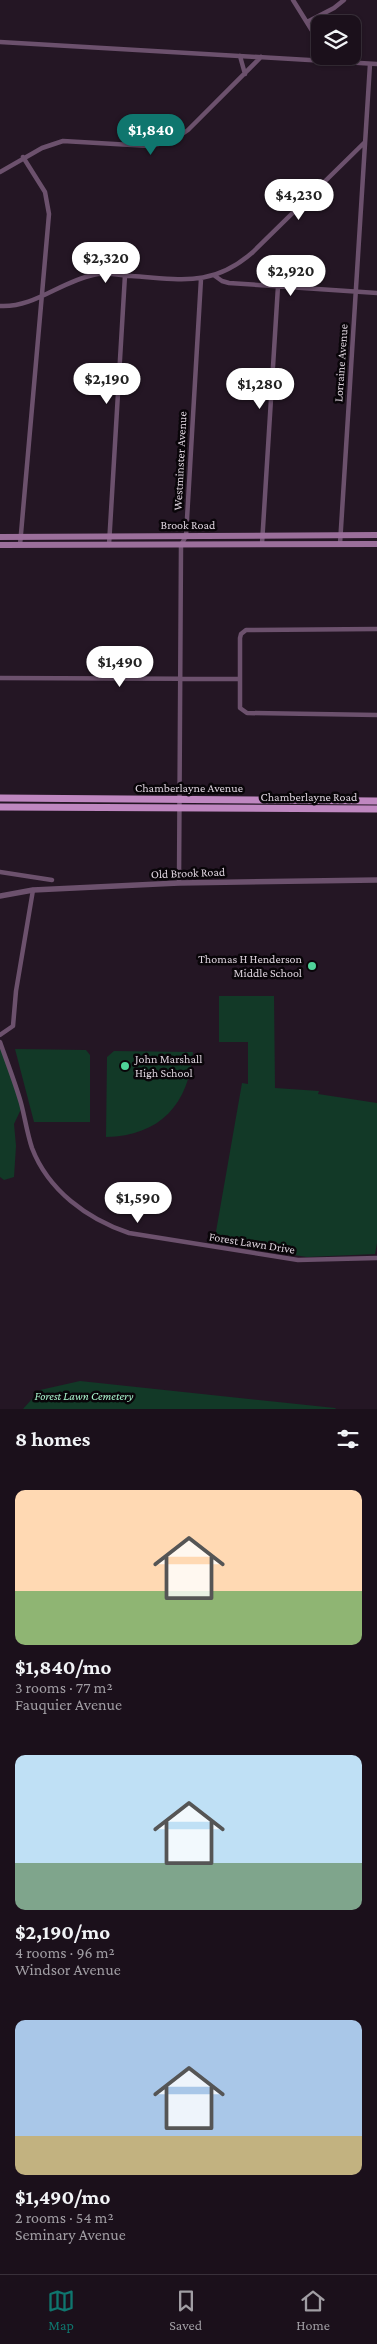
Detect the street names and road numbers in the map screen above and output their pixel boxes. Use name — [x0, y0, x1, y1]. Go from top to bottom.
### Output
street label: Lorraine Avenue — [331, 323, 351, 403]
street label: Westminster Avenue — [170, 411, 190, 511]
street label: Brook Road — [161, 518, 216, 532]
street label: Chamberlayne Avenue — [135, 781, 243, 795]
street label: Chamberlayne Road — [261, 790, 358, 804]
street label: Old Brook Road — [151, 865, 226, 881]
street label: Forest Lawn Drive — [208, 1229, 296, 1257]

